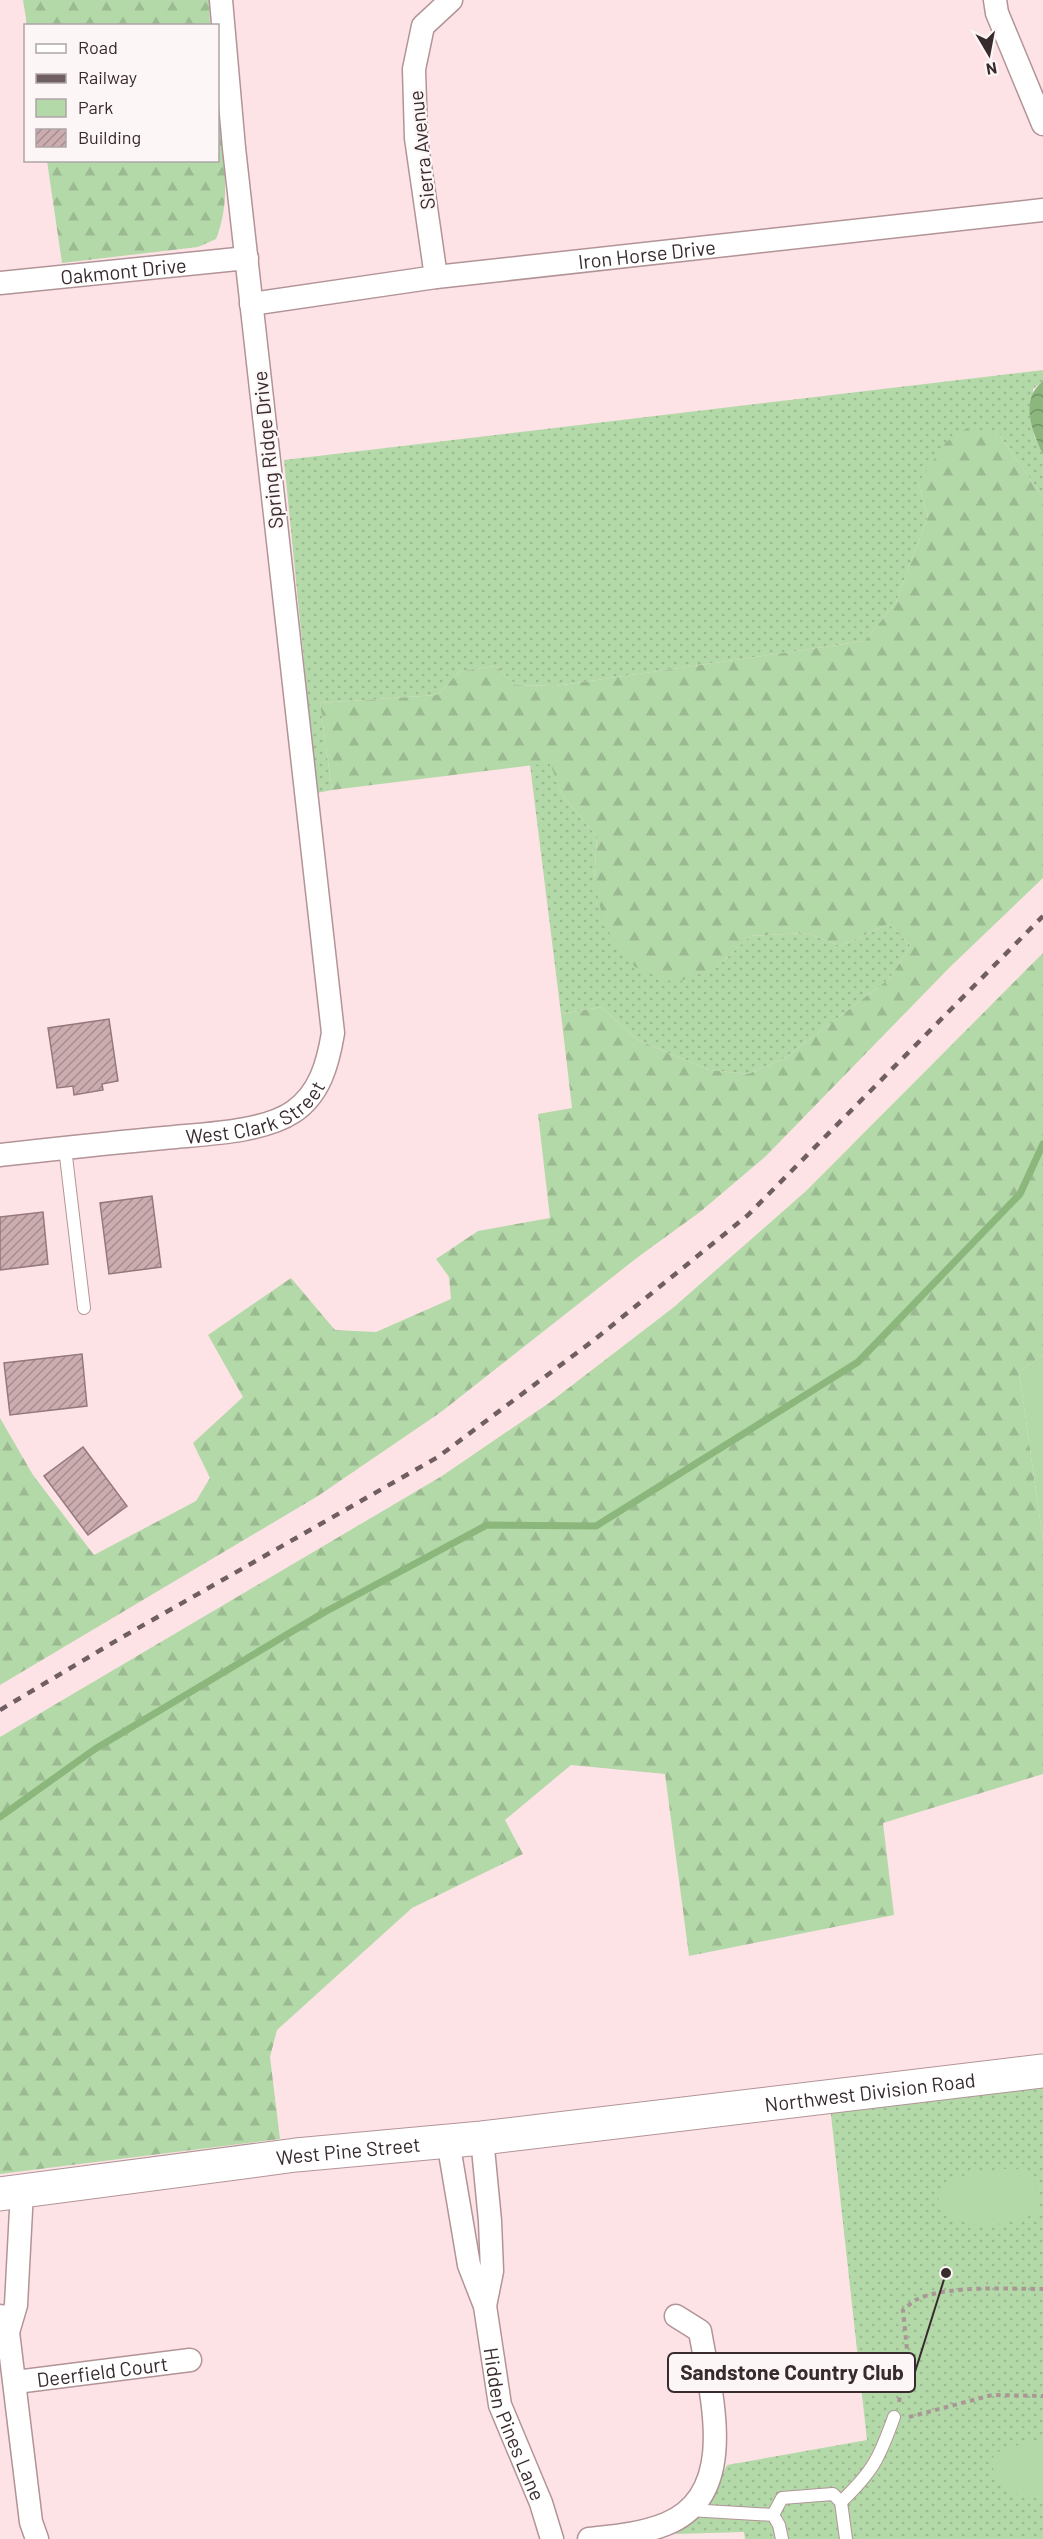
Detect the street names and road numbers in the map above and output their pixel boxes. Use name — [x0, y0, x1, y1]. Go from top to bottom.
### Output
street label: Sierra Avenue — [403, 89, 439, 211]
street label: Iron Horse Drive — [577, 234, 717, 273]
street label: Oakmont Drive — [59, 252, 188, 289]
street label: Spring Ridge Drive — [247, 370, 287, 530]
street label: West Clark Street — [185, 1076, 329, 1148]
street label: Northwest Division Road — [763, 2067, 977, 2116]
street label: West Pine Street — [275, 2132, 421, 2170]
street label: Hidden Pines Lane — [479, 2346, 550, 2504]
street label: Deerfield Court — [35, 2351, 169, 2391]

